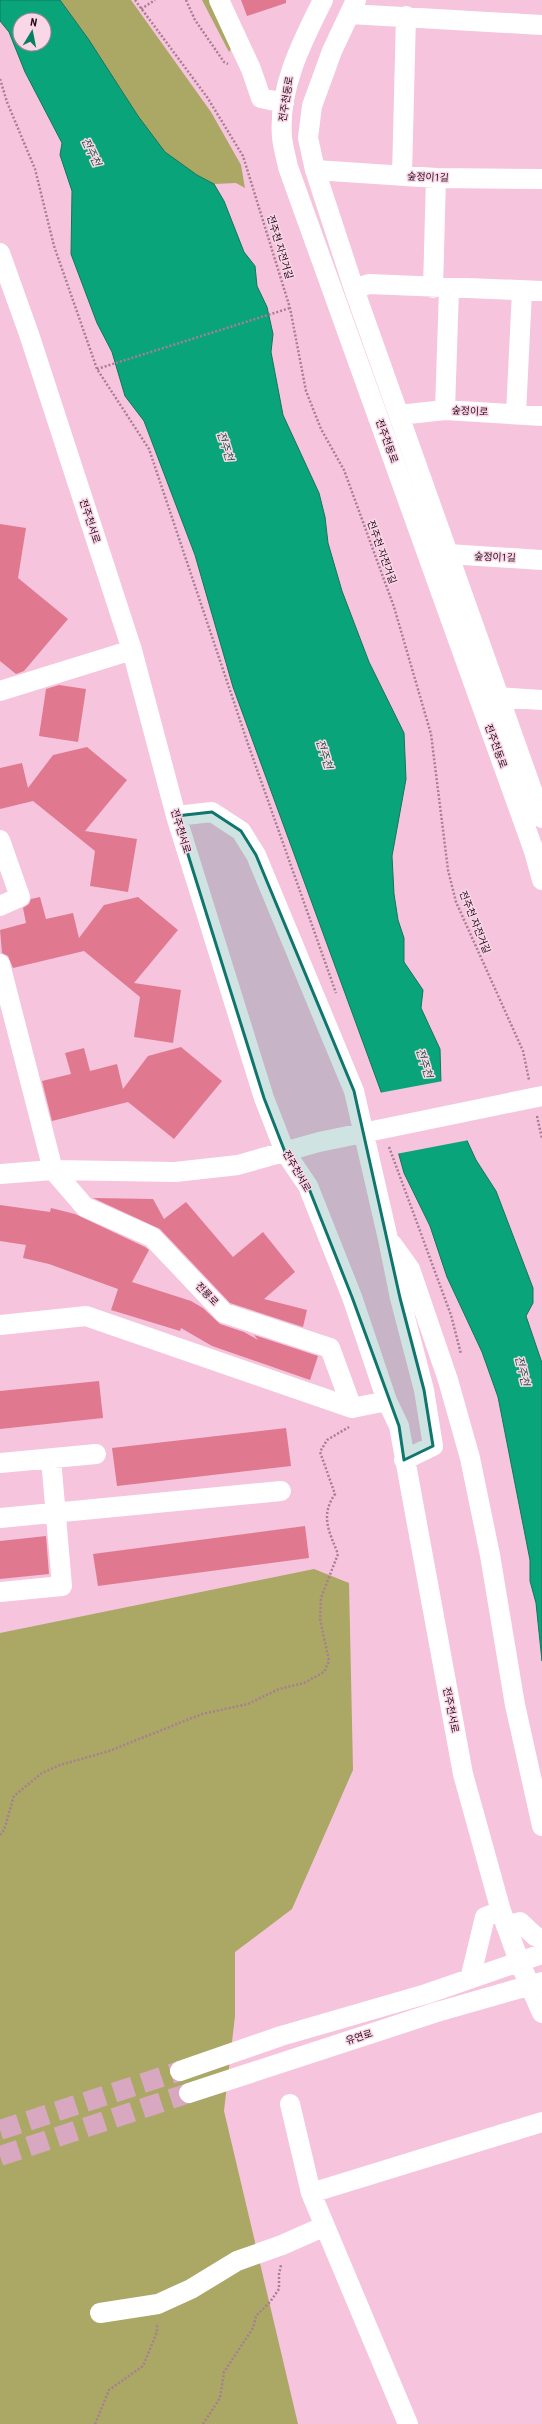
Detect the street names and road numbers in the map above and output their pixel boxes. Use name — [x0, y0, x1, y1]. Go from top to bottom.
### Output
street label: 전주천동로 — [277, 75, 295, 123]
street label: 숲정이1길 — [407, 170, 449, 184]
street label: 전주천 자전거길 — [265, 213, 295, 281]
street label: 숲정이로 — [451, 405, 489, 417]
street label: 전주천동로 — [374, 418, 400, 464]
street label: 전주천서로 — [78, 497, 102, 545]
street label: 전주천 자전거길 — [365, 519, 399, 585]
street label: 숲정이1길 — [474, 550, 516, 564]
street label: 전주천동로 — [483, 723, 509, 769]
street label: 전주천서로 — [169, 807, 193, 855]
street label: 전주천 자전거길 — [457, 889, 493, 955]
street label: 전주천서로 — [281, 1148, 313, 1194]
street label: 전룡로 — [193, 1280, 221, 1308]
street label: 전주천서로 — [441, 1686, 461, 1734]
street label: 유연로 — [344, 2028, 374, 2046]

